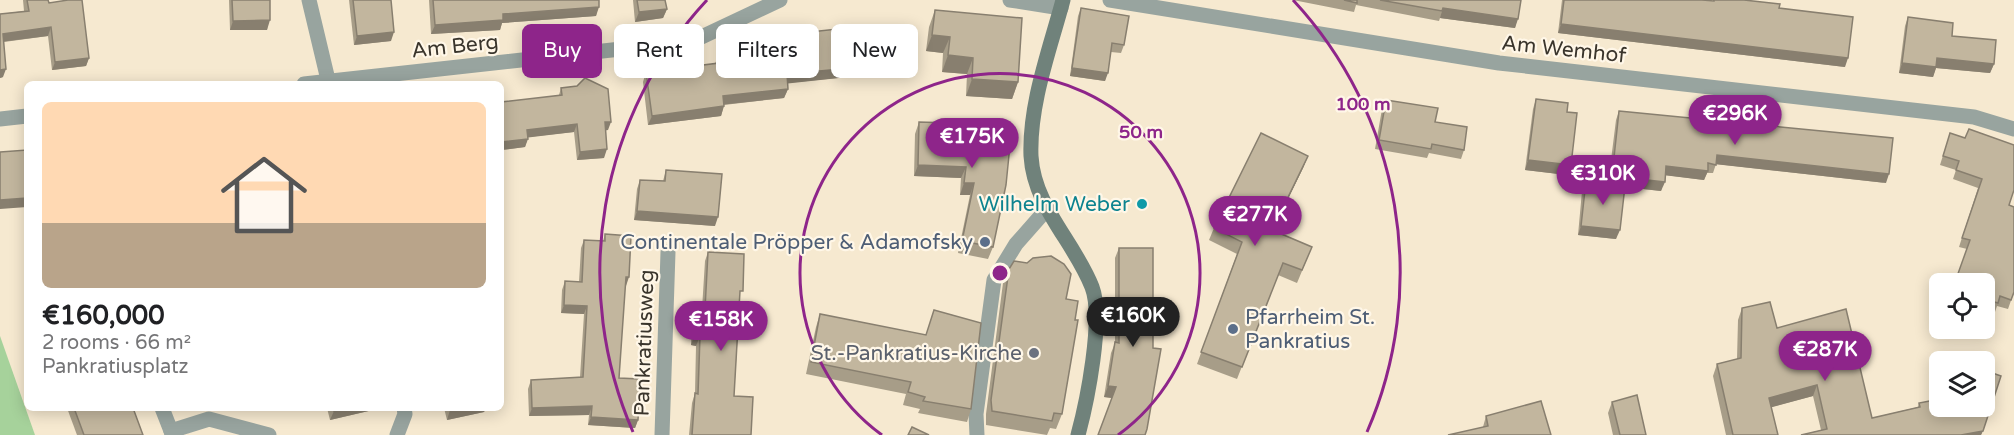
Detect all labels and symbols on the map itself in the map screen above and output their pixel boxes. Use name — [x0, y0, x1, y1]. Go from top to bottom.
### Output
street label: Am Berg — [410, 29, 500, 64]
street label: Am Wemhof — [1500, 31, 1628, 68]
text: 100 m — [1335, 93, 1391, 115]
pin: €296K — [1693, 95, 1777, 146]
pin: €175K — [930, 118, 1014, 169]
text: 50 m — [1119, 121, 1163, 143]
pin: €310K — [1561, 155, 1645, 206]
place label: Wilhelm Weber — [979, 192, 1130, 217]
pin: €277K — [1213, 196, 1297, 247]
marker: Wilhelm Weber — [1135, 197, 1149, 211]
place label: Continentale Pröpper & Adamofsky — [620, 230, 973, 255]
marker: Continentale Pröpper & Adamofsky — [978, 235, 992, 249]
centre of rings — [990, 263, 1010, 283]
street label: Pankratiusweg — [629, 269, 660, 417]
pin: €160K — [1091, 297, 1175, 348]
pin: €158K — [679, 301, 763, 352]
place label: Pfarrheim St. Pankratius — [1245, 305, 1375, 354]
marker: Pfarrheim St. Pankratius — [1226, 322, 1240, 336]
pin: €287K — [1783, 331, 1867, 382]
place label: St.-Pankratius-Kirche — [811, 341, 1022, 366]
marker: St.-Pankratius-Kirche — [1027, 346, 1041, 360]

